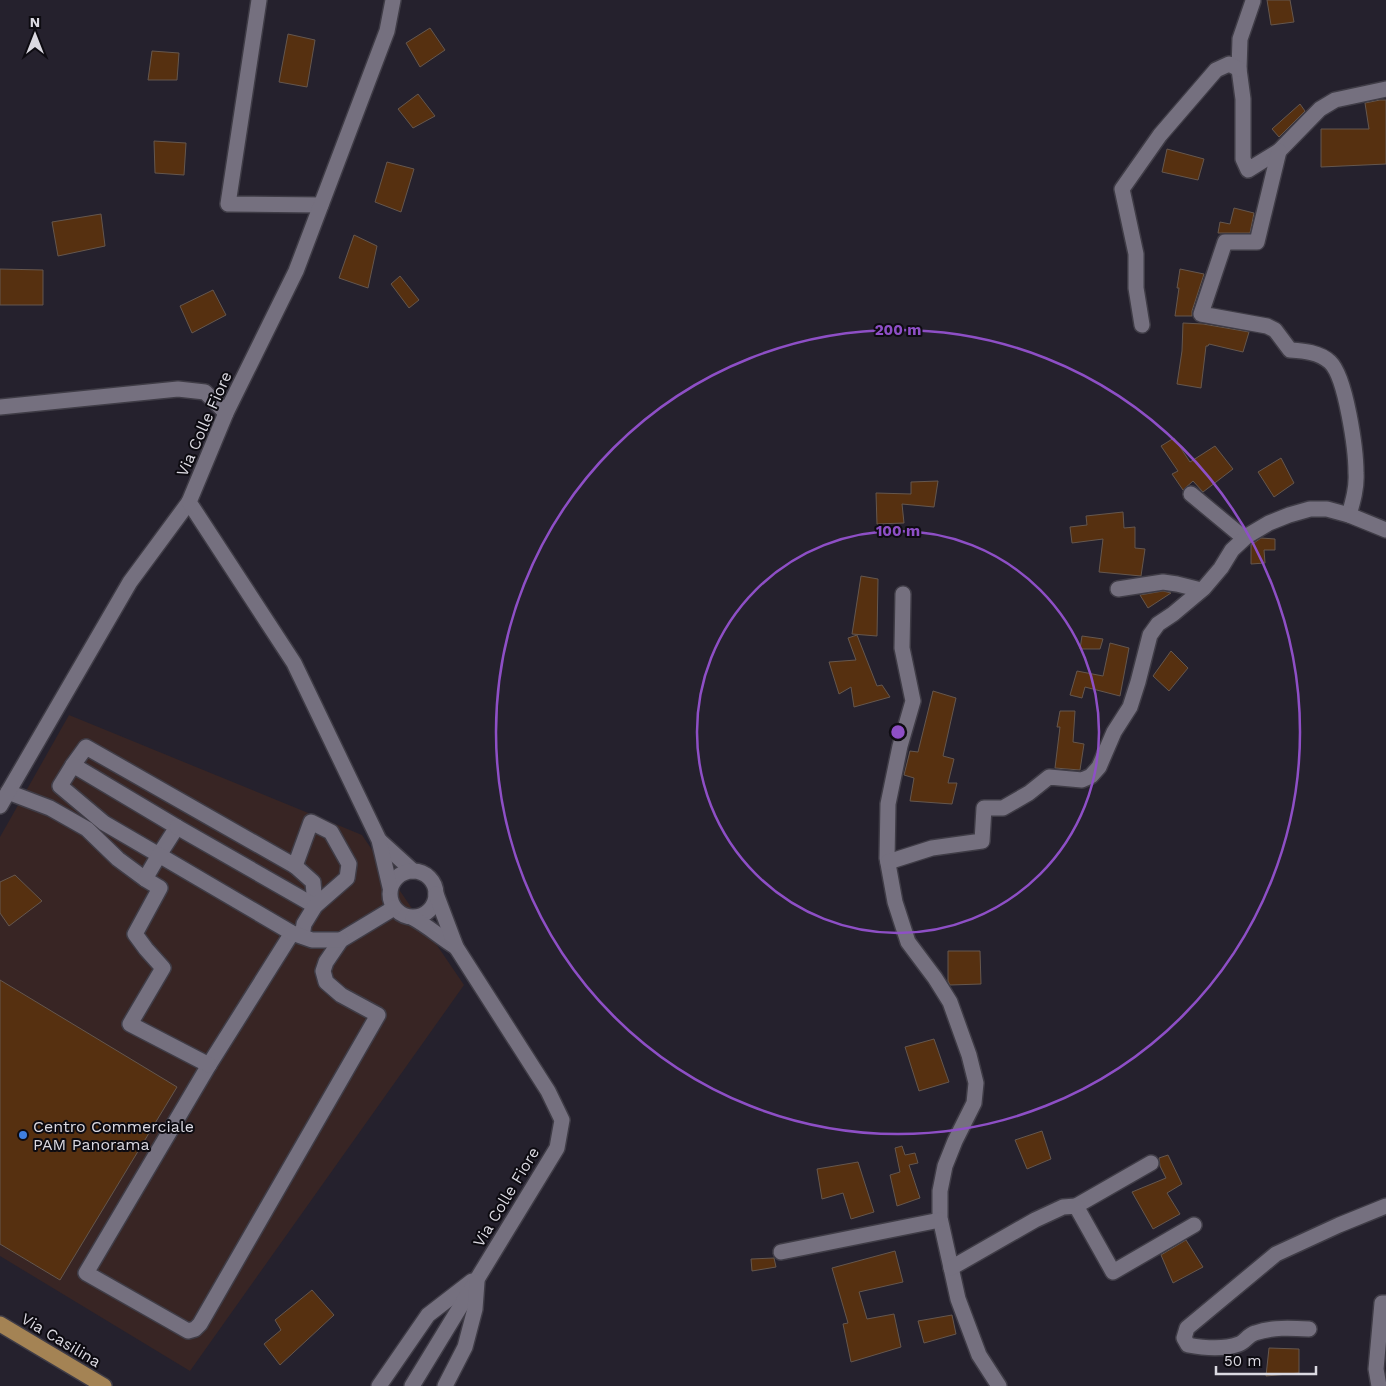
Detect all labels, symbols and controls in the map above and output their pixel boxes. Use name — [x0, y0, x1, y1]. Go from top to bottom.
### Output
north arrow — [10, 10, 60, 60]
text: N — [30, 14, 40, 30]
text: 200 m — [875, 321, 921, 339]
street label: Via Colle Fiore — [172, 369, 236, 479]
text: 100 m — [876, 522, 920, 540]
centre of rings — [889, 723, 907, 741]
place label: Centro Commerciale PAM Panorama — [33, 1117, 194, 1154]
marker: Centro Commerciale PAM Panorama — [17, 1129, 29, 1141]
street label: Via Colle Fiore — [469, 1144, 543, 1250]
street label: Via Casilina — [18, 1309, 104, 1371]
scale bar — [1216, 1344, 1316, 1376]
text: 50 m — [1224, 1352, 1261, 1370]

